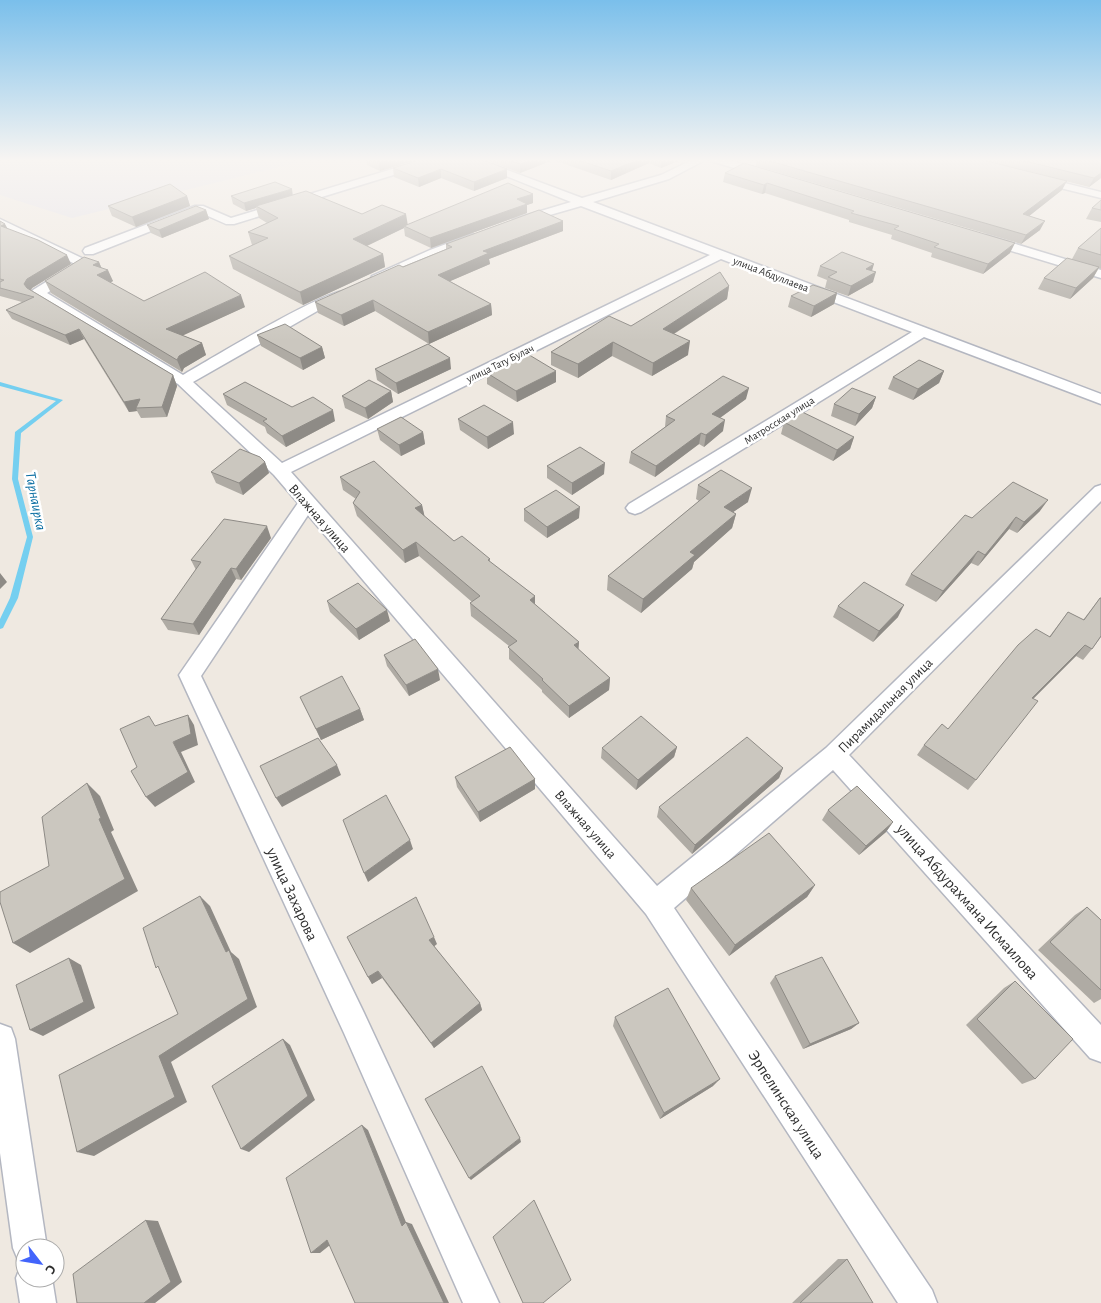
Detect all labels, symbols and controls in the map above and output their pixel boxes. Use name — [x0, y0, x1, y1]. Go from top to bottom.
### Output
street label: улица Абдуллаева — [731, 255, 810, 294]
street label: улица Тату Булач — [464, 342, 536, 385]
street label: Матросская улица — [742, 394, 816, 446]
water label: Тарнаирка — [22, 471, 49, 532]
street label: Влажная улица — [286, 482, 353, 556]
street label: Пирамидальная улица — [836, 655, 936, 756]
street label: Влажная улица — [552, 788, 619, 862]
street label: улица Абдурахмана Исмаилова — [892, 820, 1041, 983]
street label: улица Захарова — [262, 844, 321, 944]
street label: Эрпелинская улица — [744, 1047, 827, 1162]
north arrow — [15, 1238, 65, 1288]
text: С — [42, 1262, 58, 1276]

